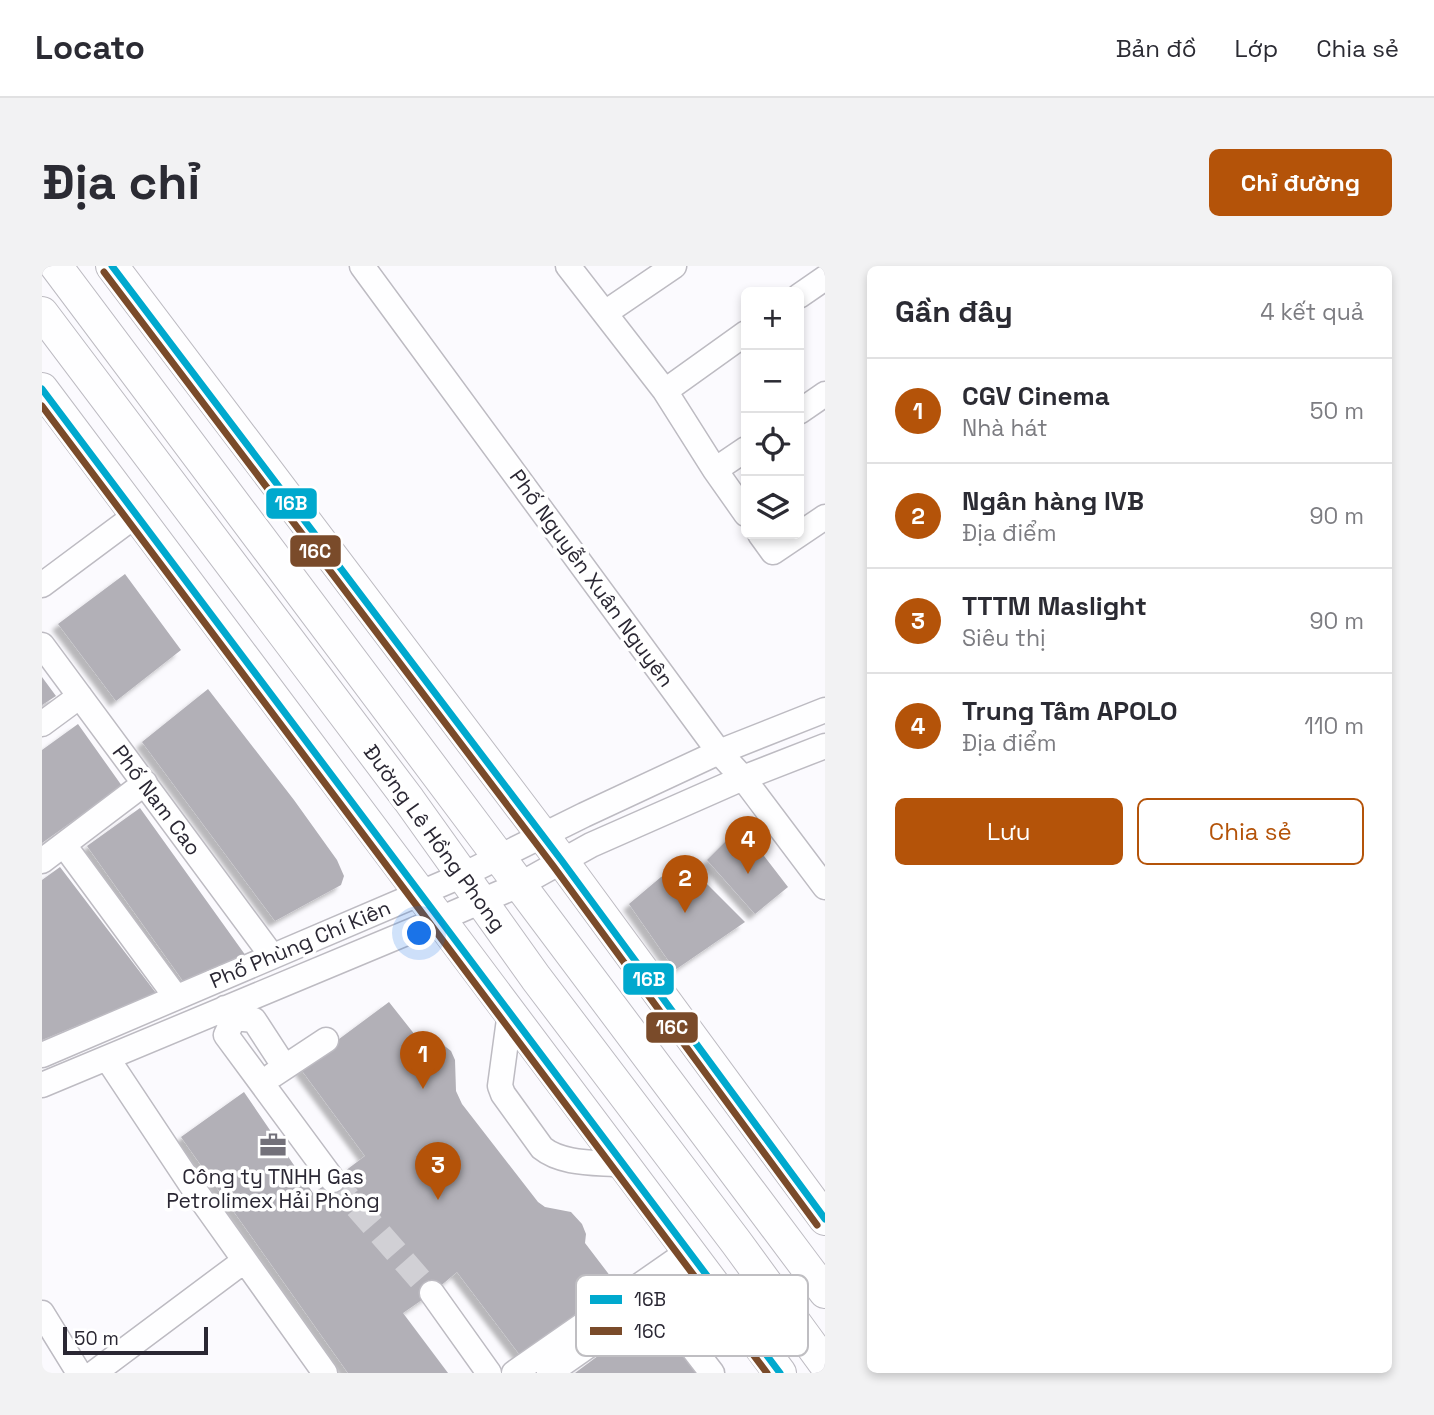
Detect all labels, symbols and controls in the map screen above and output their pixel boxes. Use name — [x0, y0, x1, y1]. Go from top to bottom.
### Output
text: Locato — [35, 27, 145, 69]
text: Bản đồ — [1116, 33, 1197, 64]
text: Lớp — [1235, 33, 1278, 64]
text: Chia sẻ — [1316, 33, 1399, 64]
button: Chỉ đường — [1209, 149, 1392, 216]
text: Địa chỉ — [42, 151, 200, 213]
map controls — [741, 287, 804, 539]
button: + — [741, 287, 804, 350]
text: Gần đây — [895, 292, 1013, 331]
text: 4 kết quả — [1260, 297, 1364, 327]
button: − — [741, 350, 804, 413]
text: CGV Cinema — [962, 379, 1110, 413]
text: 1 — [913, 396, 923, 426]
text: 50 m — [1310, 396, 1364, 426]
button: locate — [741, 413, 804, 476]
text: Nhà hát — [962, 413, 1048, 443]
street label: Phố Nguyễn Xuân Nguyên — [504, 464, 680, 692]
button: layers — [741, 476, 804, 539]
text: Ngân hàng IVB — [962, 484, 1144, 518]
line badge: 16B — [265, 487, 318, 520]
text: 16B — [275, 491, 307, 516]
text: 2 — [911, 501, 925, 531]
text: 90 m — [1309, 501, 1364, 531]
text: Địa điểm — [962, 518, 1056, 548]
line badge: 16C — [289, 534, 342, 568]
text: 16C — [299, 539, 331, 564]
text: TTTM Maslight — [962, 589, 1147, 623]
text: 3 — [911, 606, 925, 636]
text: 90 m — [1309, 606, 1364, 636]
text: Siêu thị — [962, 623, 1046, 653]
text: Trung Tâm APOLO — [962, 694, 1178, 728]
text: 4 — [911, 711, 925, 741]
text: 110 m — [1304, 711, 1364, 741]
text: Địa điểm — [962, 728, 1056, 758]
street label: Phố Nam Cao — [107, 739, 207, 861]
street label: Đường Lê Hồng Phong — [358, 739, 512, 937]
button: Lưu — [895, 798, 1123, 865]
button: Chia sẻ — [1137, 798, 1364, 865]
pin: 4 — [725, 816, 771, 874]
pin: 2 — [662, 855, 708, 913]
street label: Phố Phùng Chí Kiên — [205, 894, 395, 994]
your location — [402, 916, 436, 950]
line badge: 16B — [622, 962, 675, 996]
text: 16B — [633, 967, 665, 992]
line badge: 16C — [645, 1011, 699, 1044]
text: 16C — [656, 1015, 688, 1040]
pin: 1 — [400, 1031, 446, 1089]
office icon: Công ty TNHH Gas Petrolimex Hải Phòng — [258, 1130, 288, 1160]
pin: 3 — [415, 1142, 461, 1200]
place label: Công ty TNHH Gas Petrolimex Hải Phòng — [166, 1163, 380, 1214]
legend — [576, 1275, 808, 1356]
text: 16B — [634, 1287, 666, 1312]
text: 16C — [634, 1319, 666, 1344]
scale bar — [63, 1324, 208, 1356]
text: 50 m — [74, 1326, 119, 1351]

